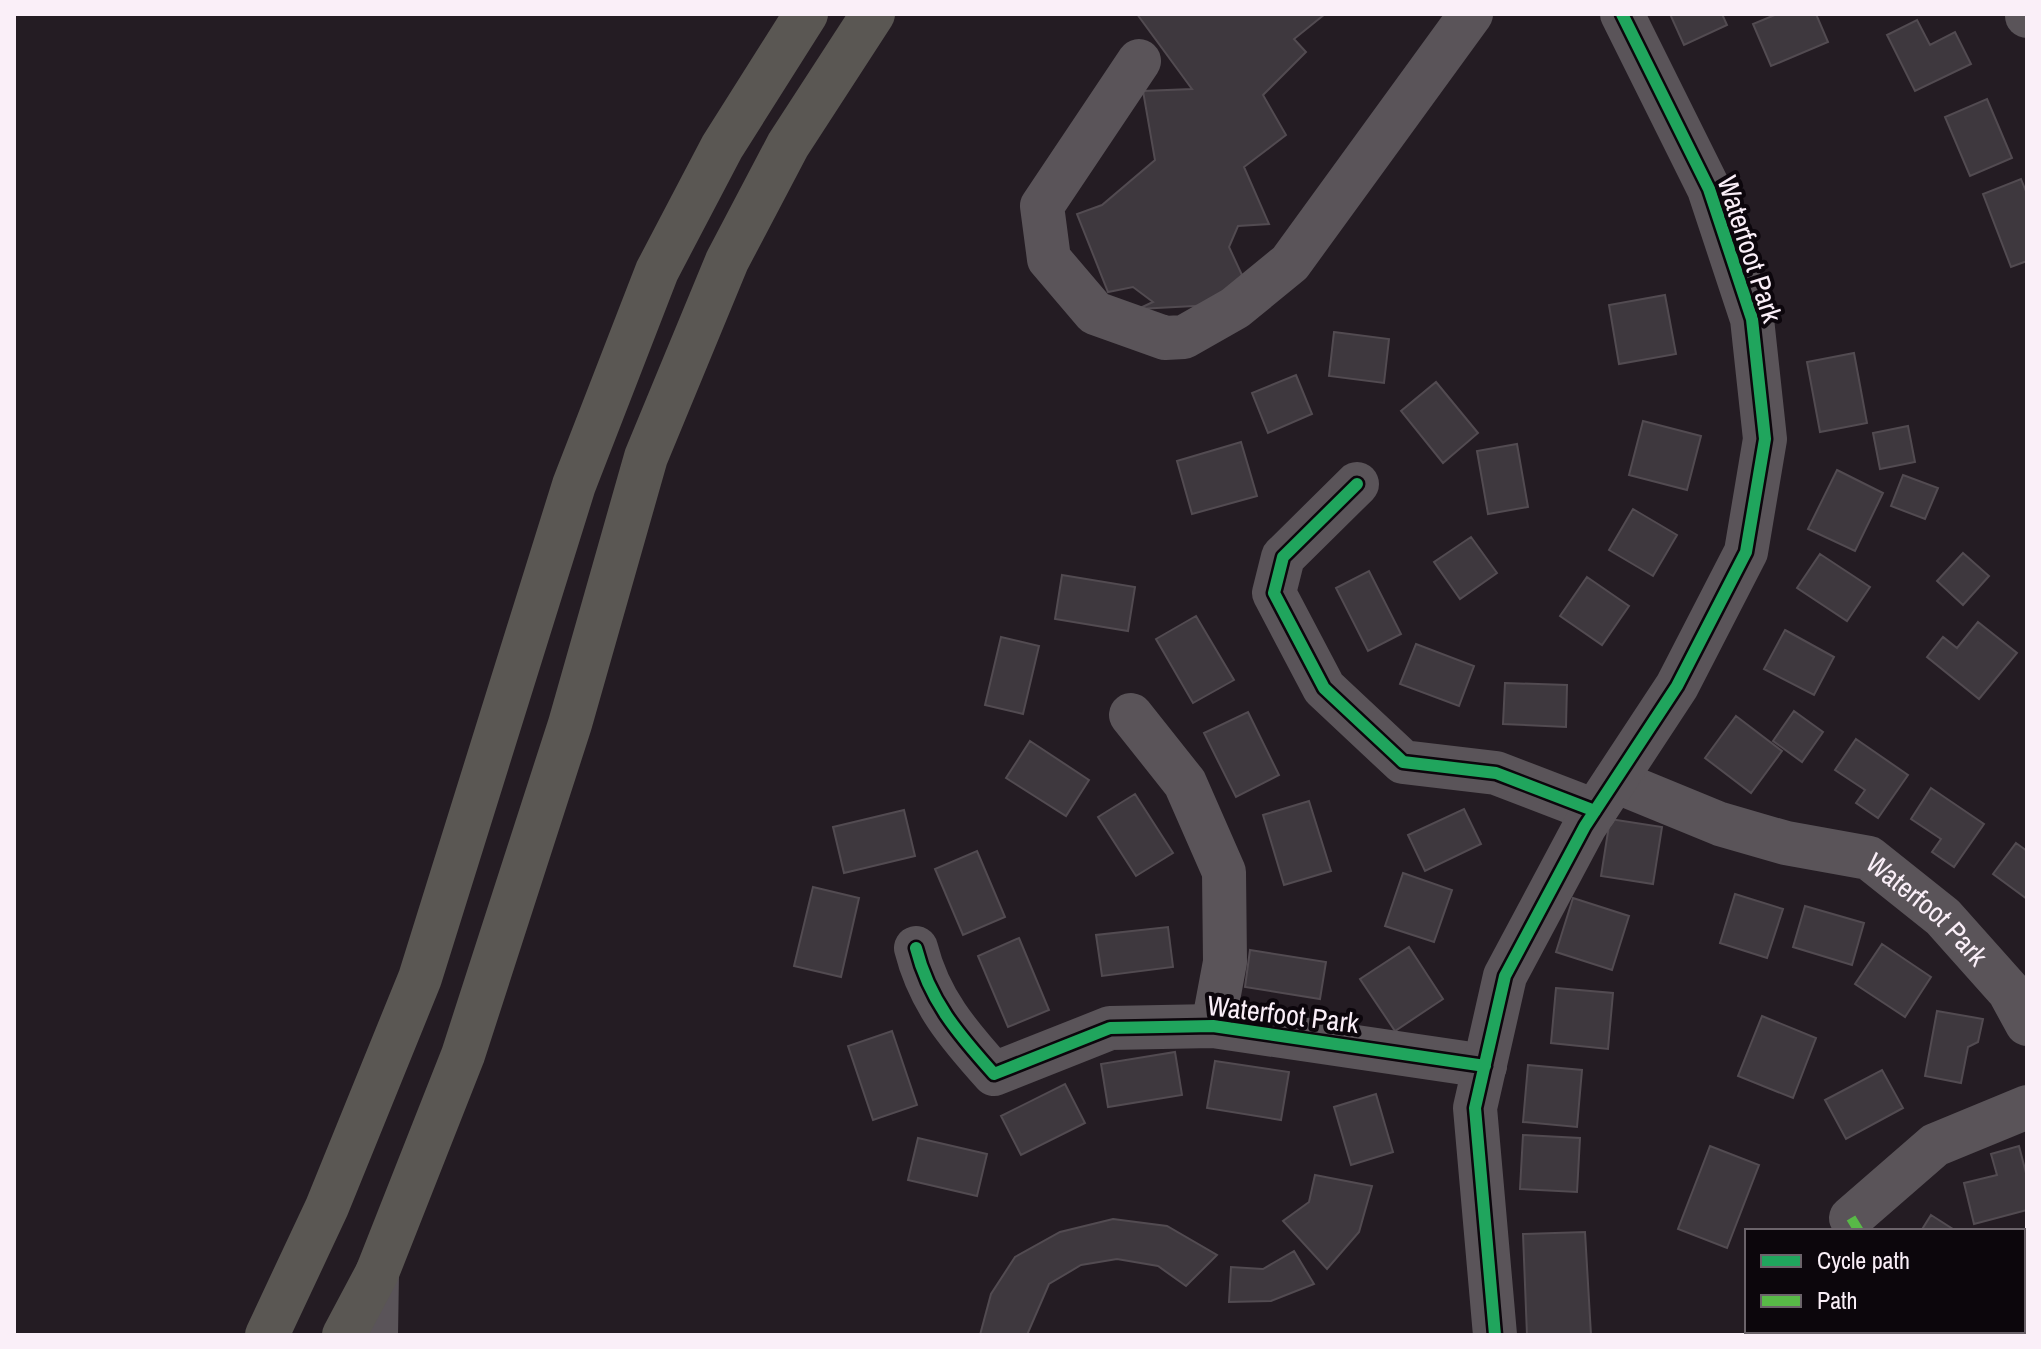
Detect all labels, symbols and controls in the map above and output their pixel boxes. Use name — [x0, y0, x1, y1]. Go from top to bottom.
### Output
street label: Waterfoot Park — [1708, 171, 1792, 328]
street label: Waterfoot Park — [1858, 844, 1997, 974]
street label: Waterfoot Park — [1205, 986, 1361, 1042]
legend — [1745, 1229, 2025, 1333]
text: Cycle path — [1817, 1244, 1910, 1276]
text: Path — [1817, 1284, 1858, 1316]

